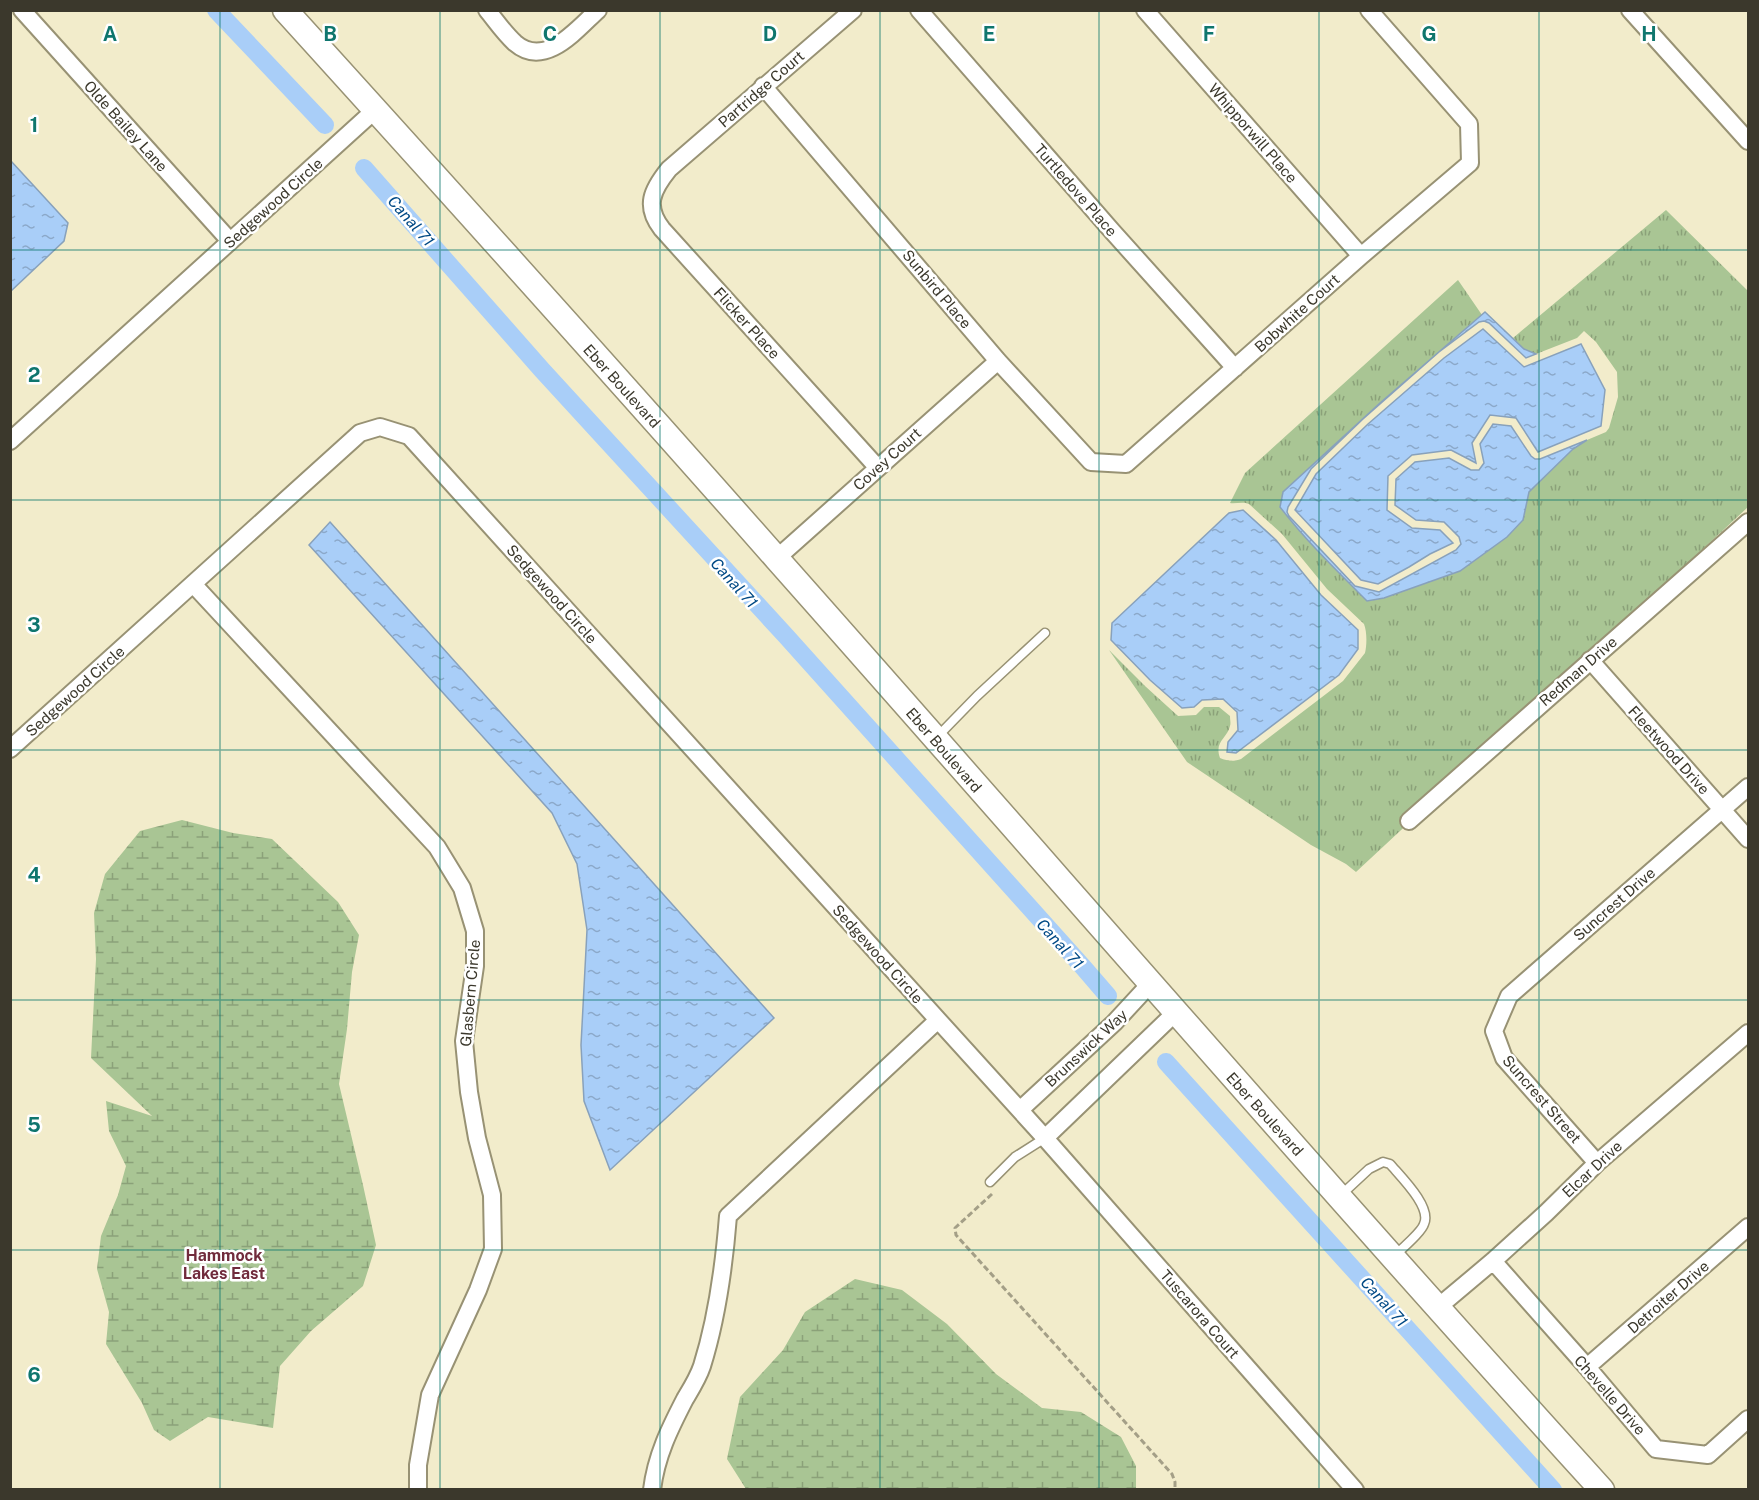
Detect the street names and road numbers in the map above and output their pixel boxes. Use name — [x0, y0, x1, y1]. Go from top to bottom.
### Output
street label: Partridge Court — [715, 47, 807, 131]
street label: Olde Bailey Lane — [81, 77, 171, 175]
street label: Whipporwill Place — [1205, 80, 1301, 186]
street label: Turtledove Place — [1031, 140, 1121, 240]
street label: Sedgewood Circle — [220, 154, 326, 252]
street label: Sunbird Place — [899, 246, 975, 332]
street label: Bobwhite Court — [1251, 270, 1343, 356]
street label: Flicker Place — [711, 284, 783, 362]
street label: Eber Boulevard — [580, 341, 664, 431]
street label: Covey Court — [850, 424, 924, 494]
street label: Sedgewood Circle — [503, 541, 601, 647]
street label: Redman Drive — [1536, 633, 1620, 709]
street label: Sedgewood Circle — [22, 642, 128, 740]
street label: Fleetwood Drive — [1625, 702, 1713, 798]
street label: Eber Boulevard — [903, 704, 985, 796]
street label: Suncrest Drive — [1570, 864, 1658, 944]
street label: Sedgewood Circle — [829, 901, 927, 1007]
street label: Glasbern Circle — [457, 939, 483, 1047]
street label: Brunswick Way — [1042, 1006, 1130, 1090]
street label: Suncrest Street — [1499, 1052, 1585, 1146]
street label: Eber Boulevard — [1223, 1069, 1307, 1159]
street label: Elcar Drive — [1559, 1137, 1625, 1201]
street label: Detroiter Drive — [1624, 1257, 1712, 1337]
street label: Tuscarora Court — [1157, 1266, 1243, 1362]
street label: Chevelle Drive — [1571, 1352, 1649, 1438]

